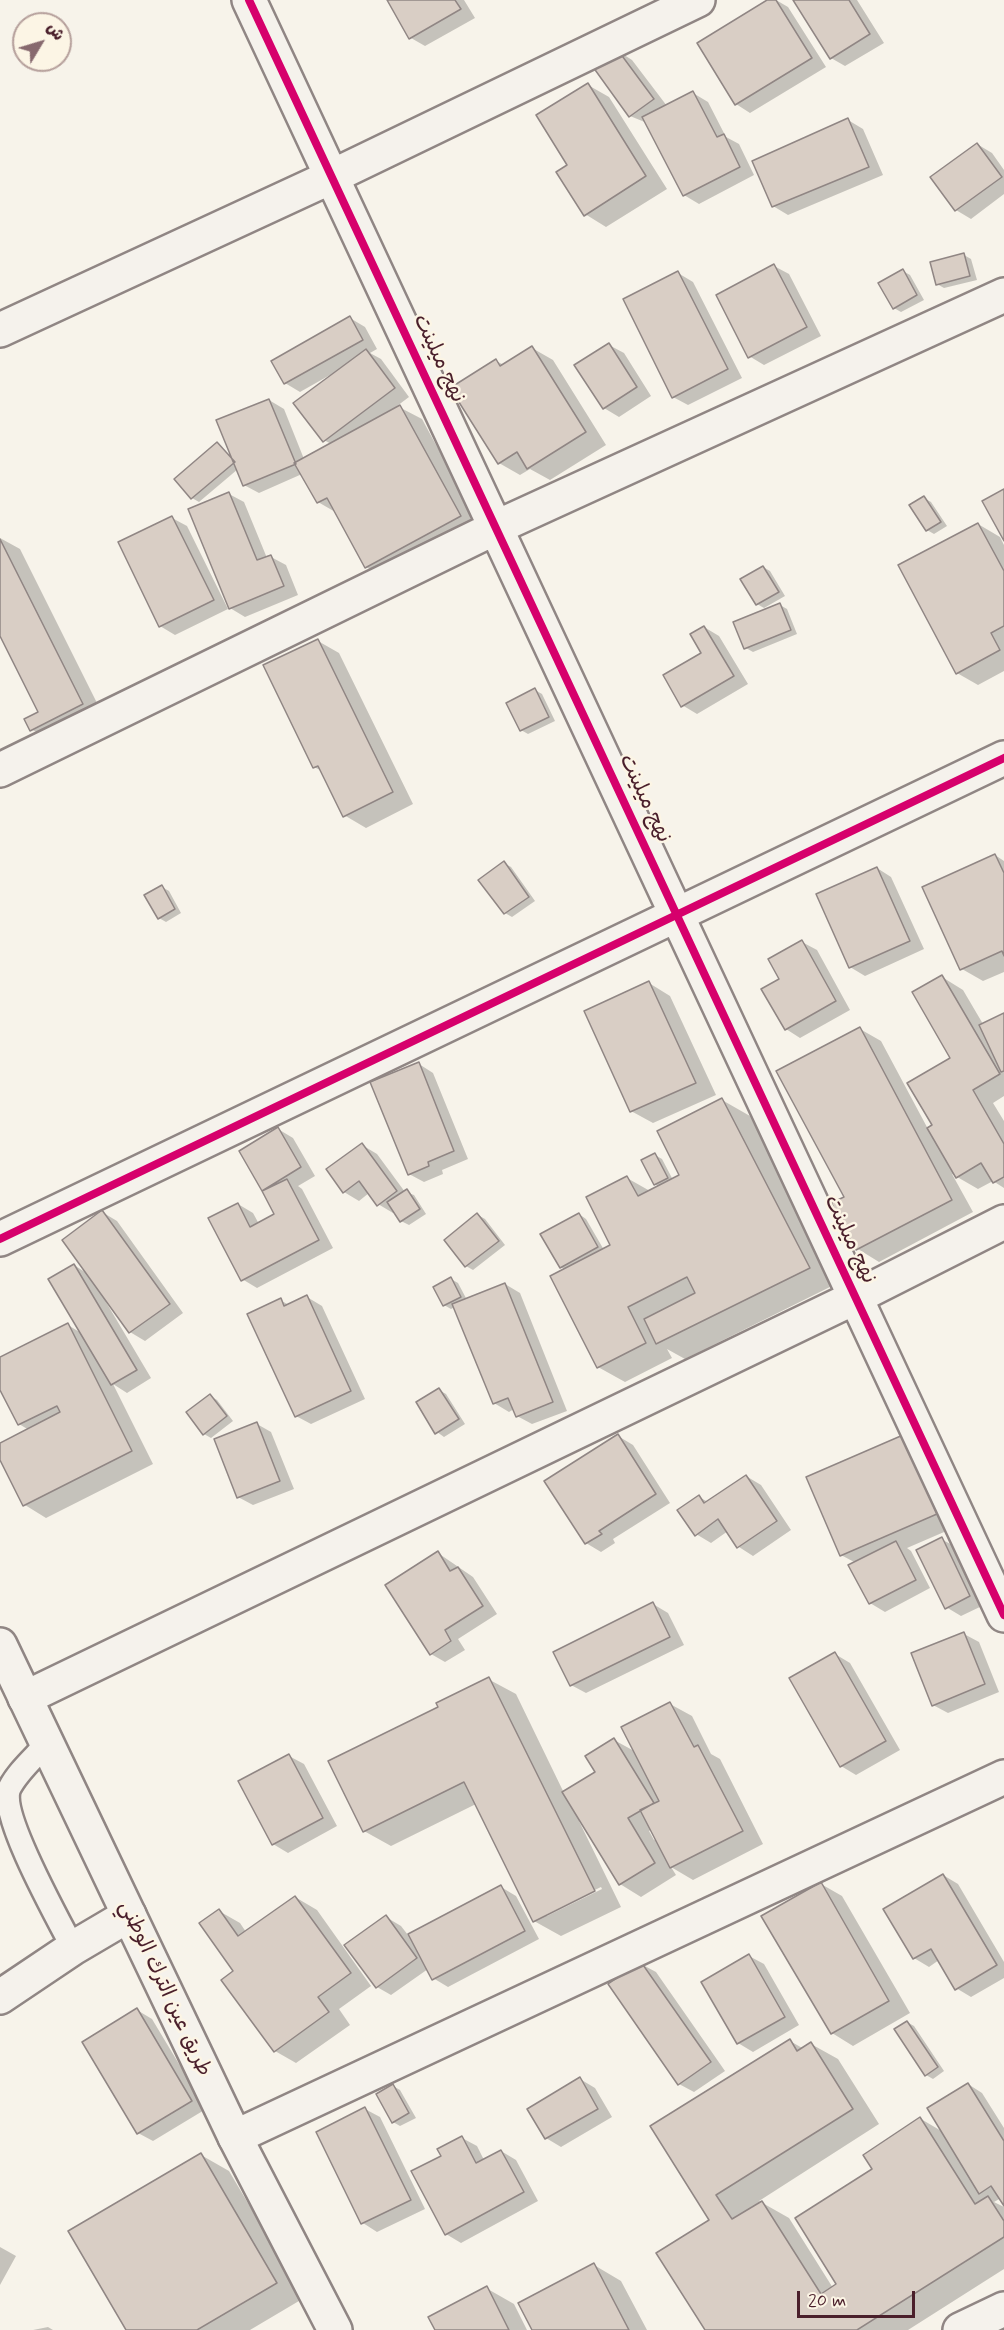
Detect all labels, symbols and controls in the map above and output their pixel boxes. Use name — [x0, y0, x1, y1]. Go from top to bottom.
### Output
north arrow — [12, 12, 72, 72]
text: ش — [41, 18, 69, 45]
street label: نهج ميلينت — [407, 311, 469, 407]
street label: نهج ميلينت — [613, 751, 675, 847]
street label: نهج ميلينت — [818, 1192, 880, 1288]
street label: طريق عين الترك الوطني — [112, 1897, 216, 2081]
scale bar — [800, 2279, 918, 2317]
text: 20 m — [808, 2289, 846, 2313]

